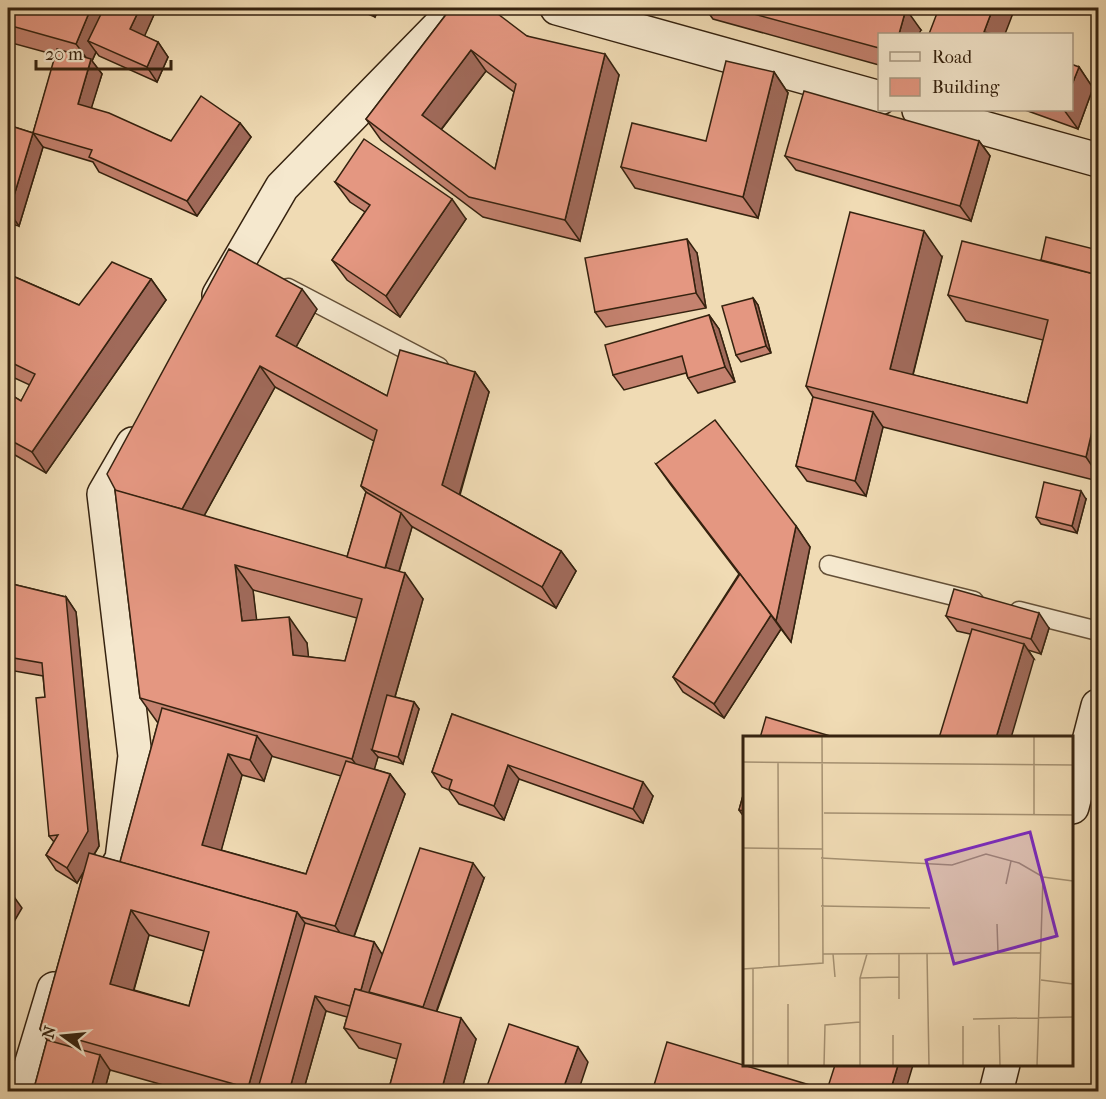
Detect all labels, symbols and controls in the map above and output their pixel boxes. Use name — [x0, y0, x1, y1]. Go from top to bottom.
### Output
scale bar — [36, 33, 171, 71]
legend — [878, 33, 1073, 111]
text: 20 m — [45, 44, 83, 65]
text: Road — [932, 47, 972, 68]
text: Building — [932, 77, 1000, 98]
inset map — [743, 736, 1073, 1066]
north arrow — [33, 1006, 93, 1066]
text: N — [38, 1023, 60, 1041]

